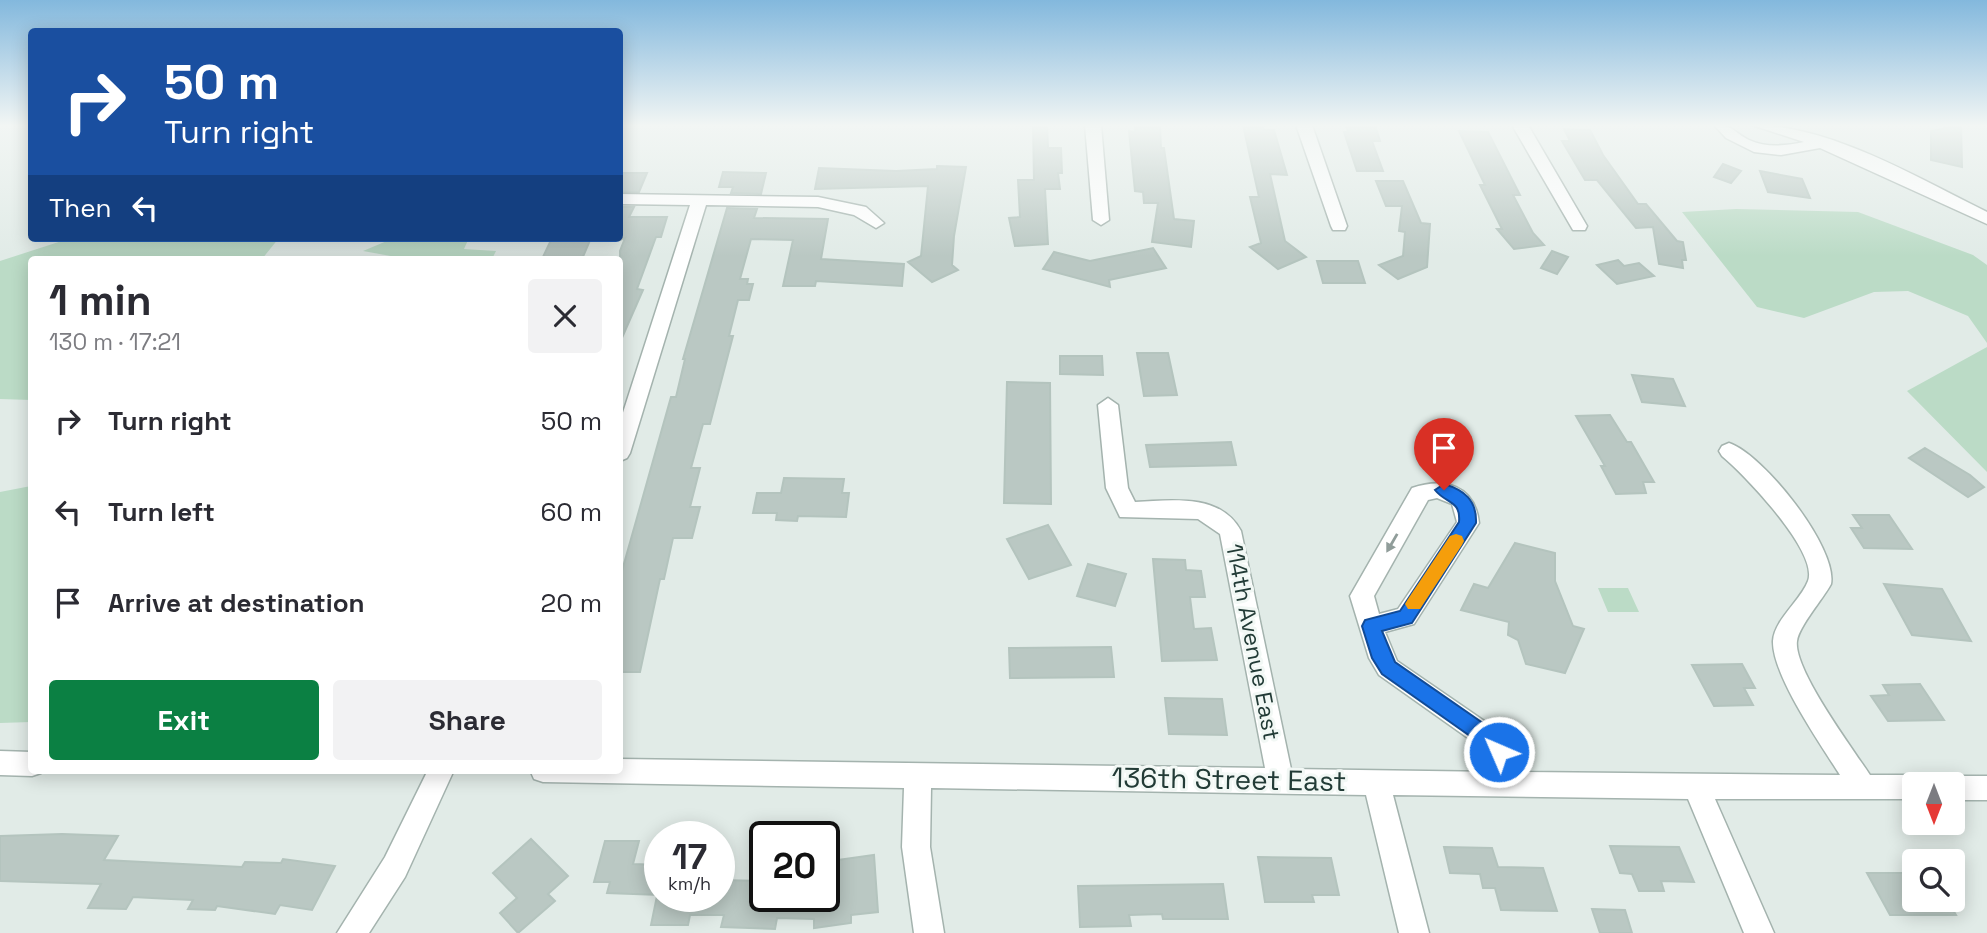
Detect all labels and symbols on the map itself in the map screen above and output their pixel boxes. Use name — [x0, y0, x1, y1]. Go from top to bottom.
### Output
pin — [1414, 418, 1474, 490]
one-way arrow — [1386, 533, 1398, 552]
street label: 114th Avenue East — [1219, 541, 1287, 743]
position arrow — [1462, 715, 1536, 789]
street label: 136th Street East — [1111, 759, 1347, 799]
north arrow — [1902, 772, 1965, 835]
speed limit sign: 20 — [749, 821, 840, 912]

